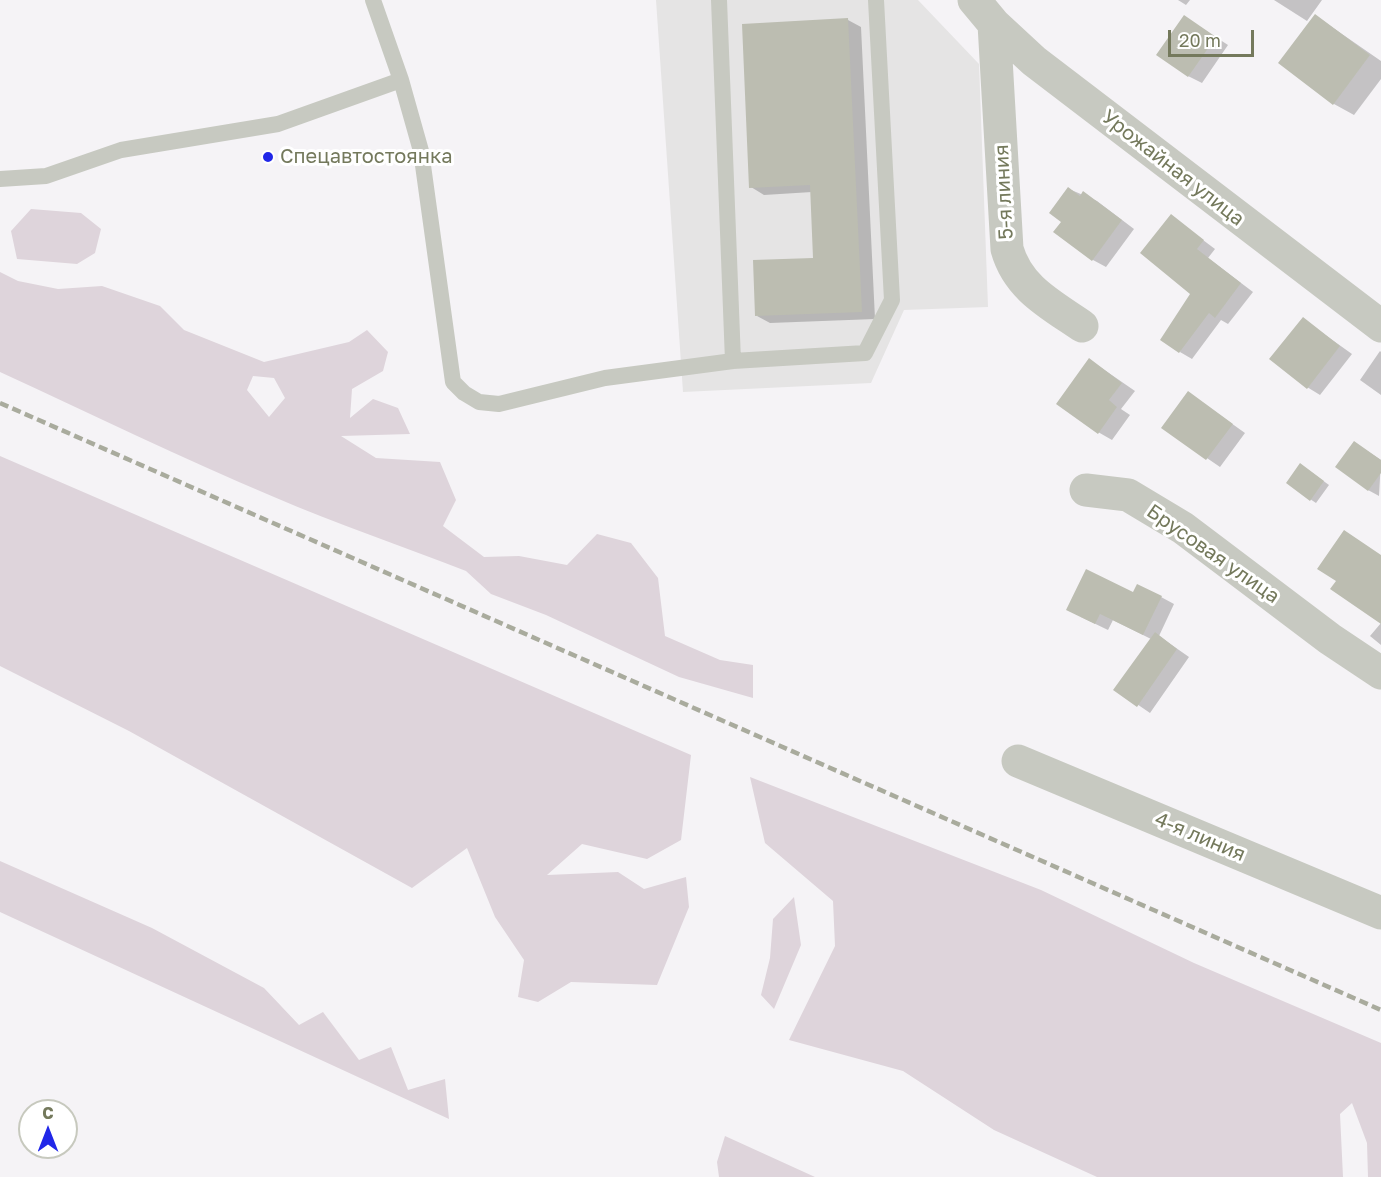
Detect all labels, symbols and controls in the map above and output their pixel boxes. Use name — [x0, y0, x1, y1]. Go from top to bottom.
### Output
scale bar — [1171, 18, 1256, 56]
text: 20 m — [1179, 29, 1221, 51]
street label: Урожайная улица — [1097, 105, 1249, 231]
street label: 5-я линия — [990, 144, 1018, 240]
place label: Спецавтостоянка — [280, 145, 452, 169]
marker: Спецавтостоянка — [261, 150, 275, 164]
street label: Брусовая улица — [1142, 499, 1284, 609]
street label: 4-я линия — [1151, 807, 1249, 867]
north arrow — [18, 1099, 78, 1159]
text: С — [42, 1103, 54, 1123]

